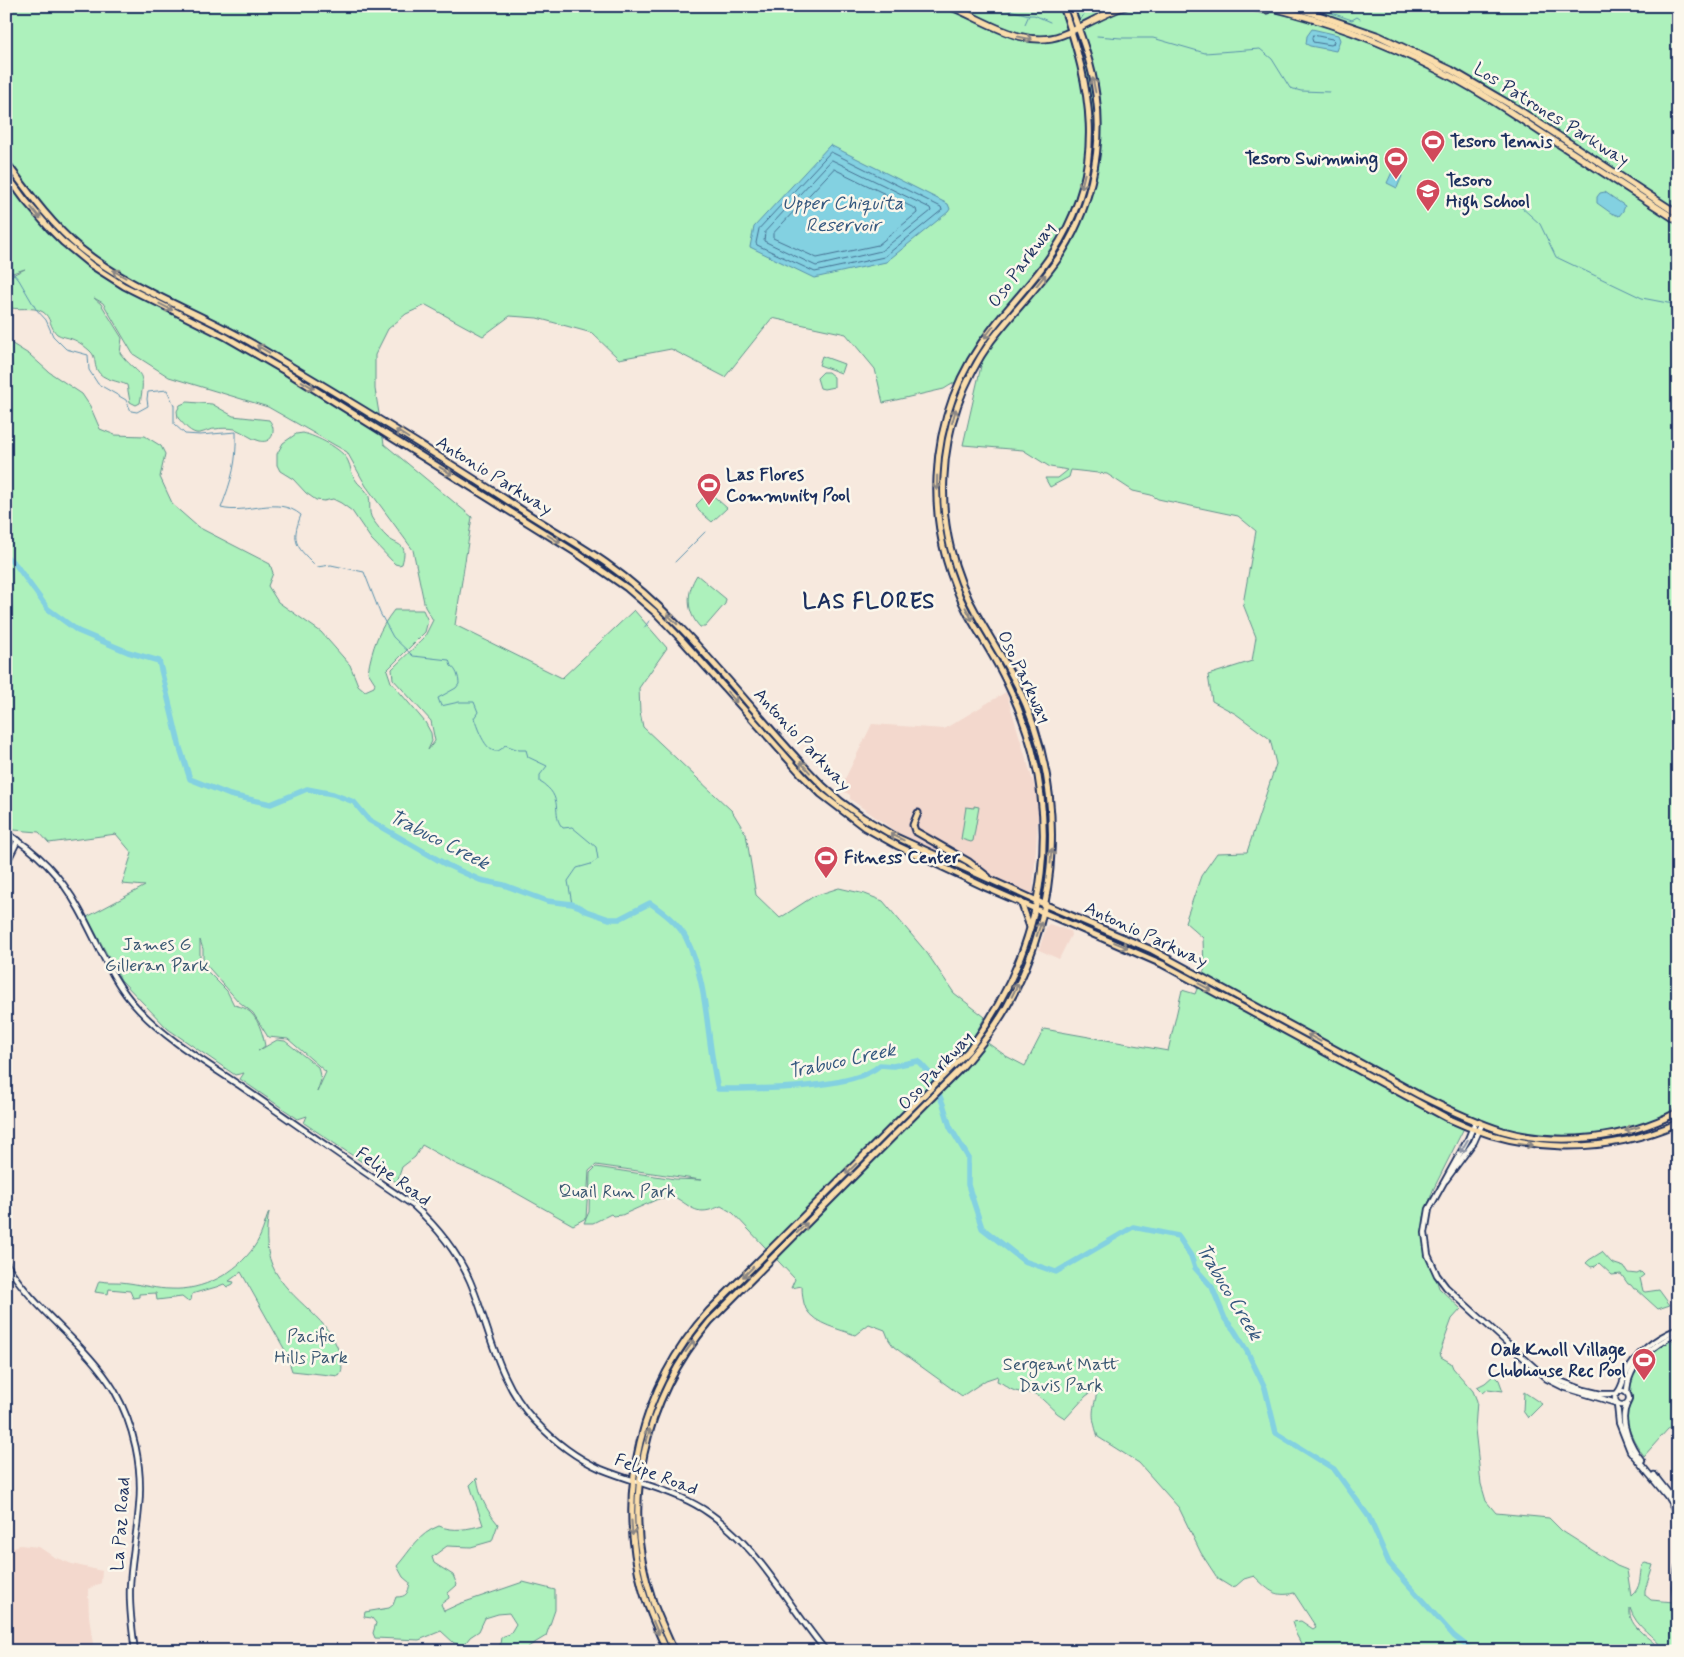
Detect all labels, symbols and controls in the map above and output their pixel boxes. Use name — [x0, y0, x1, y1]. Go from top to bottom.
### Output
one-way arrow — [1016, 34, 1032, 43]
street label: Los Patrones Parkway — [1469, 57, 1633, 173]
one-way arrow — [1089, 78, 1099, 94]
sports icon: Tesoro Tennis — [1420, 129, 1446, 163]
place label: Tesoro Tennis — [1450, 130, 1553, 154]
sports icon: Tesoro Swimming — [1383, 146, 1409, 180]
place label: Tesoro Swimming — [1245, 147, 1378, 173]
place label: Tesoro High School — [1446, 169, 1530, 216]
one-way arrow — [1078, 173, 1087, 189]
school or university icon: Tesoro High School — [1415, 178, 1441, 212]
water label: Upper Chiquita Reservoir — [782, 191, 904, 238]
one-way arrow — [30, 206, 41, 219]
street label: Oso Parkway — [983, 217, 1061, 313]
one-way arrow — [112, 269, 126, 279]
one-way arrow — [1036, 274, 1047, 287]
one-way arrow — [158, 302, 173, 312]
one-way arrow — [984, 325, 994, 339]
one-way arrow — [256, 344, 270, 354]
one-way arrow — [301, 380, 315, 390]
one-way arrow — [950, 408, 960, 424]
one-way arrow — [395, 428, 409, 438]
street label: Antonio Parkway — [431, 431, 557, 521]
place label: Las Flores Community Pool — [726, 463, 851, 508]
one-way arrow — [439, 466, 453, 477]
sports icon: Las Flores Community Pool — [696, 472, 722, 506]
one-way arrow — [932, 474, 942, 491]
one-way arrow — [547, 533, 561, 544]
district label: LAS FLORES — [803, 588, 935, 616]
one-way arrow — [965, 606, 974, 621]
one-way arrow — [666, 613, 678, 625]
street label: Oso Parkway — [991, 627, 1057, 727]
street label: Antonio Parkway — [748, 683, 856, 797]
one-way arrow — [727, 690, 738, 703]
one-way arrow — [799, 760, 811, 773]
water label: Trabuco Creek — [385, 804, 494, 877]
one-way arrow — [890, 832, 905, 841]
sports icon: Fitness Center — [813, 845, 839, 879]
place label: Fitness Center — [844, 846, 961, 870]
one-way arrow — [1046, 849, 1056, 865]
street label: Antonio Parkway — [1081, 896, 1211, 974]
one-way arrow — [1035, 922, 1044, 938]
park label: James G Gilleran Park — [105, 933, 209, 978]
one-way arrow — [1113, 941, 1128, 951]
one-way arrow — [1198, 982, 1213, 992]
one-way arrow — [1011, 983, 1020, 998]
street label: Oso Parkway — [893, 1026, 979, 1116]
one-way arrow — [1307, 1033, 1322, 1043]
water label: Trabuco Creek — [786, 1037, 899, 1085]
one-way arrow — [1625, 1125, 1641, 1135]
one-way arrow — [1458, 1139, 1468, 1153]
one-way arrow — [1518, 1139, 1534, 1149]
street label: Felipe Road — [351, 1142, 435, 1212]
one-way arrow — [845, 1163, 857, 1175]
park label: Quail Run Park — [558, 1180, 676, 1204]
one-way arrow — [796, 1222, 808, 1235]
water label: Trabuco Creek — [1190, 1239, 1268, 1346]
one-way arrow — [742, 1266, 754, 1278]
park label: Pacific Hills Park — [274, 1325, 348, 1370]
place label: Oak Knoll Village Clubhouse Rec Pool — [1487, 1338, 1627, 1383]
one-way arrow — [685, 1339, 695, 1353]
sports icon: Oak Knoll Village Clubhouse Rec Pool — [1631, 1347, 1657, 1381]
park label: Sergeant Matt Davis Park — [1003, 1353, 1120, 1398]
one-way arrow — [644, 1429, 653, 1445]
street label: Felipe Road — [611, 1448, 701, 1502]
street label: La Paz Road — [106, 1476, 136, 1572]
one-way arrow — [627, 1520, 637, 1536]
one-way arrow — [652, 1620, 662, 1635]

